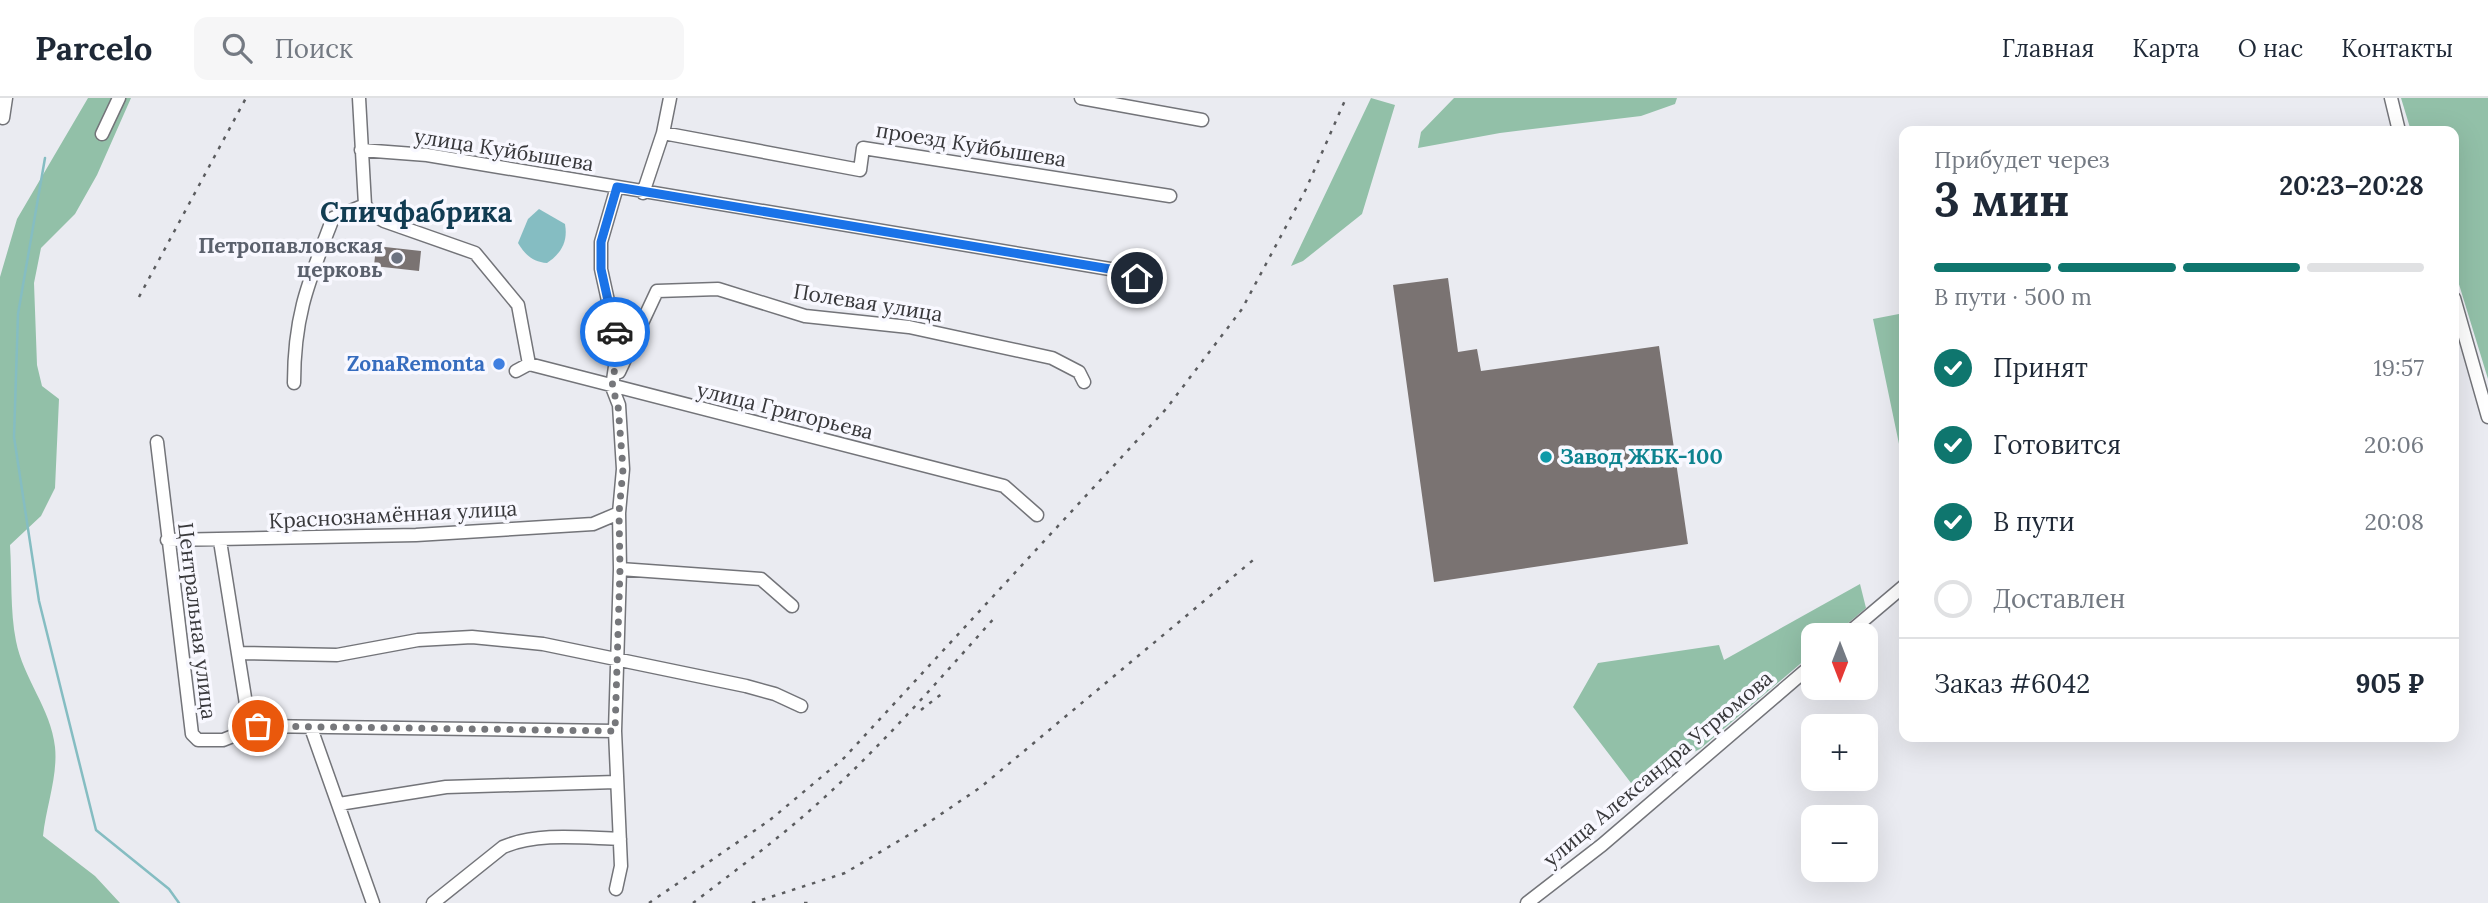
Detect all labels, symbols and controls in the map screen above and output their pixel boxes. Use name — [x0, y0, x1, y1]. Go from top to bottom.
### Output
search box — [194, 17, 684, 80]
text: Parcelo — [35, 27, 152, 69]
icon: search — [218, 29, 256, 67]
text: Поиск — [274, 32, 353, 65]
text: Главная — [2002, 33, 2094, 64]
text: Карта — [2132, 33, 2200, 64]
text: О нас — [2238, 33, 2303, 64]
text: Контакты — [2341, 33, 2453, 64]
street label: проезд Куйбышева — [874, 116, 1068, 173]
street label: улица Куйбышева — [412, 122, 596, 177]
text: Прибудет через — [1934, 145, 2110, 174]
text: 20:23–20:28 — [2279, 169, 2424, 202]
text: 3 мин — [1934, 170, 2070, 229]
district label: Спичфабрика — [320, 194, 512, 230]
place label: Петропавловская церковь — [198, 232, 383, 283]
pin — [1107, 248, 1167, 308]
marker: Петропавловская церковь — [389, 250, 405, 266]
icon: home — [1118, 259, 1156, 297]
street label: Полевая улица — [792, 277, 945, 328]
text: В пути · 500 m — [1934, 282, 2092, 311]
courier — [580, 297, 650, 367]
icon: car — [596, 313, 634, 351]
icon: check — [1934, 349, 1972, 387]
place label: ZonaRemonta — [347, 350, 485, 377]
text: Принят — [1993, 351, 2088, 384]
text: 19:57 — [2373, 353, 2424, 382]
marker: ZonaRemonta — [491, 356, 507, 372]
street label: улица Григорьева — [694, 376, 876, 446]
icon: check — [1934, 426, 1972, 464]
text: Готовится — [1993, 428, 2121, 461]
text: 20:06 — [2364, 430, 2424, 459]
place label: Завод ЖБК-100 — [1560, 443, 1723, 470]
marker: Завод ЖБК-100 — [1538, 449, 1554, 465]
street label: Краснознамённая улица — [268, 494, 518, 534]
icon: check — [1934, 503, 1972, 541]
text: В пути — [1993, 505, 2075, 538]
text: 20:08 — [2364, 507, 2424, 536]
street label: Центральная улица — [172, 521, 223, 721]
text: Доставлен — [1993, 582, 2126, 615]
north arrow — [1801, 623, 1878, 700]
map controls — [1801, 623, 1878, 882]
street label: улица Александра Угрюмова — [1537, 664, 1778, 873]
text: Заказ #6042 — [1934, 667, 2090, 700]
text: 905 ₽ — [2356, 667, 2424, 700]
pin — [228, 696, 288, 756]
icon: bag — [239, 707, 277, 745]
button: + — [1801, 714, 1878, 791]
button: − — [1801, 805, 1878, 882]

